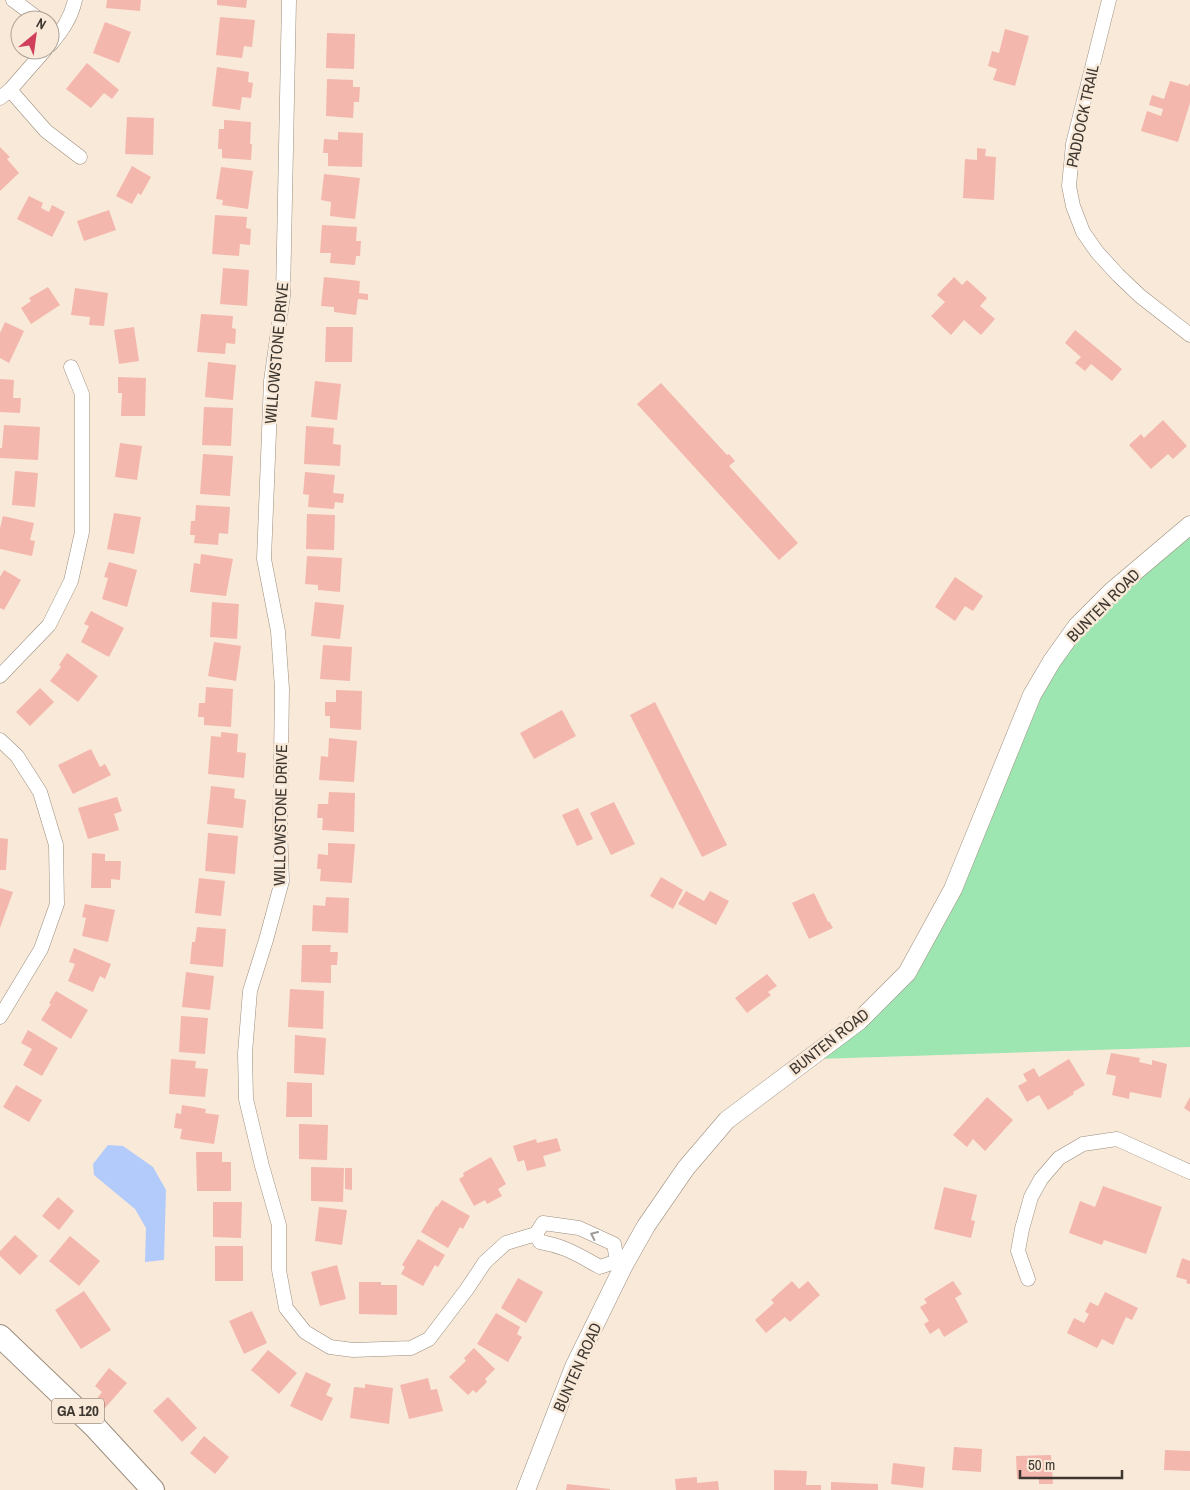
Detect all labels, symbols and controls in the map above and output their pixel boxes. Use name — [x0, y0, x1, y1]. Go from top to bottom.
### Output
north arrow — [10, 10, 60, 60]
text: N — [33, 14, 49, 34]
street label: PADDOCK TRAIL — [1060, 62, 1104, 169]
street label: WILLOWSTONE DRIVE — [259, 281, 293, 425]
street label: BUNTEN ROAD — [1061, 563, 1145, 647]
street label: WILLOWSTONE DRIVE — [268, 744, 292, 886]
street label: BUNTEN ROAD — [785, 1003, 873, 1079]
one-way arrow — [590, 1231, 599, 1241]
street label: BUNTEN ROAD — [548, 1319, 606, 1415]
road number: GA 120 — [52, 1398, 104, 1424]
scale bar — [1020, 1448, 1122, 1480]
text: 50 m — [1028, 1454, 1055, 1475]

